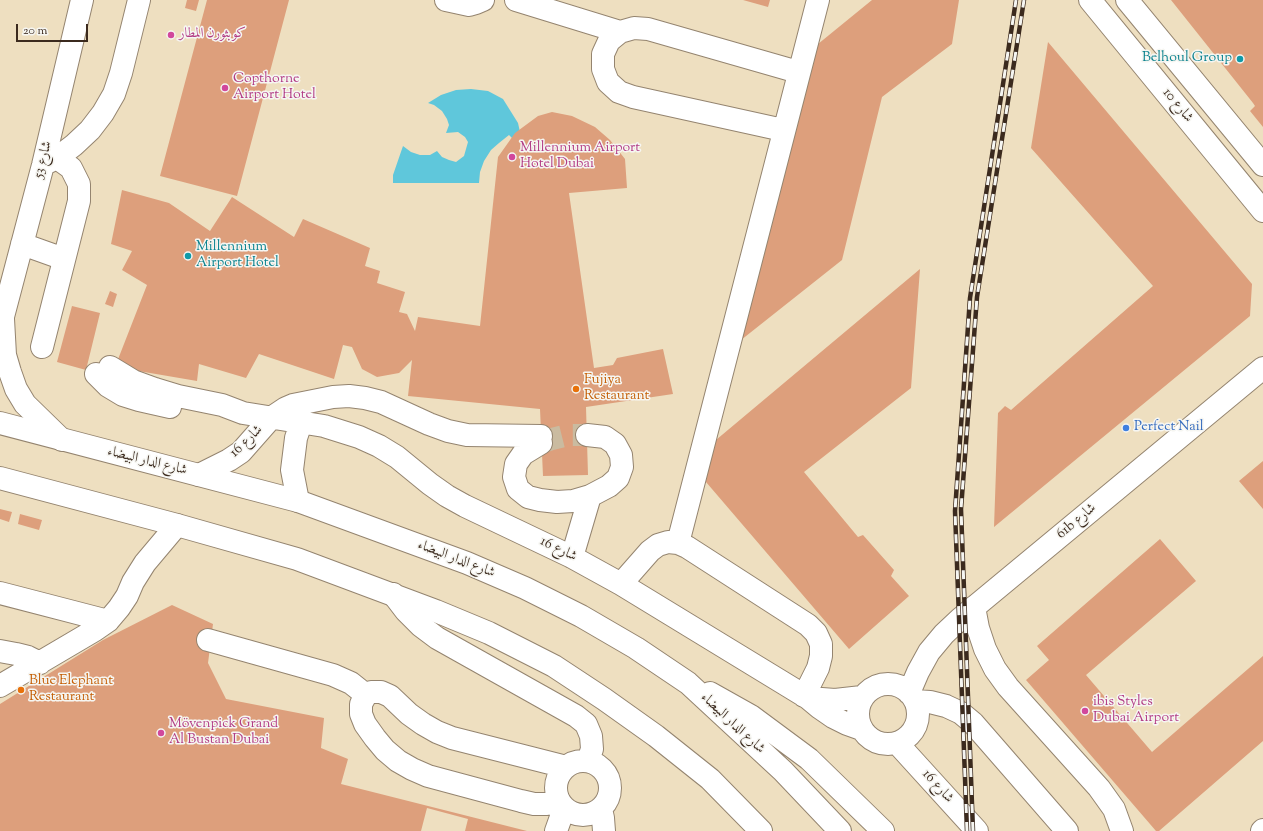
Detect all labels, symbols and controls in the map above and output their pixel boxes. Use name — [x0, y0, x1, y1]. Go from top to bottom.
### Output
scale bar — [18, 16, 90, 42]
text: 20 m — [23, 22, 47, 40]
place label: كوبثورن المطار — [179, 27, 246, 43]
marker: كوبثورن المطار — [166, 30, 176, 40]
place label: Belhoul Group — [1142, 51, 1232, 67]
marker: Belhoul Group — [1235, 54, 1245, 64]
place label: Copthorne Airport Hotel — [233, 72, 316, 104]
marker: Copthorne Airport Hotel — [220, 83, 230, 93]
street label: شارع 10 — [1158, 85, 1196, 127]
street label: شارع 53 — [31, 140, 57, 180]
place label: Millennium Airport Hotel Dubai — [520, 141, 640, 174]
marker: Millennium Airport Hotel Dubai — [507, 152, 517, 162]
place label: Millennium Airport Hotel — [196, 240, 279, 272]
marker: Millennium Airport Hotel — [183, 251, 193, 261]
place label: Fujiya Restaurant — [584, 373, 649, 406]
marker: Fujiya Restaurant — [571, 384, 581, 394]
place label: Perfect Nail — [1134, 420, 1204, 436]
street label: شارع 16 — [227, 422, 267, 462]
marker: Perfect Nail — [1121, 423, 1131, 433]
street label: شارع الدار البيضاء — [105, 444, 189, 480]
street label: 61b شارع — [1054, 501, 1100, 543]
street label: شارع 16 — [537, 534, 579, 566]
street label: شارع الدار البيضاء — [415, 538, 497, 582]
place label: Blue Elephant Restaurant — [29, 674, 113, 706]
marker: Blue Elephant Restaurant — [16, 685, 26, 695]
street label: شارع الدار البيضاء — [696, 690, 768, 758]
place label: ibis Styles Dubai Airport — [1093, 695, 1179, 728]
marker: ibis Styles Dubai Airport — [1080, 706, 1090, 716]
place label: Mövenpick Grand Al Bustan Dubai — [169, 717, 278, 750]
marker: Mövenpick Grand Al Bustan Dubai — [156, 728, 166, 738]
street label: شارع 16 — [918, 767, 956, 807]

